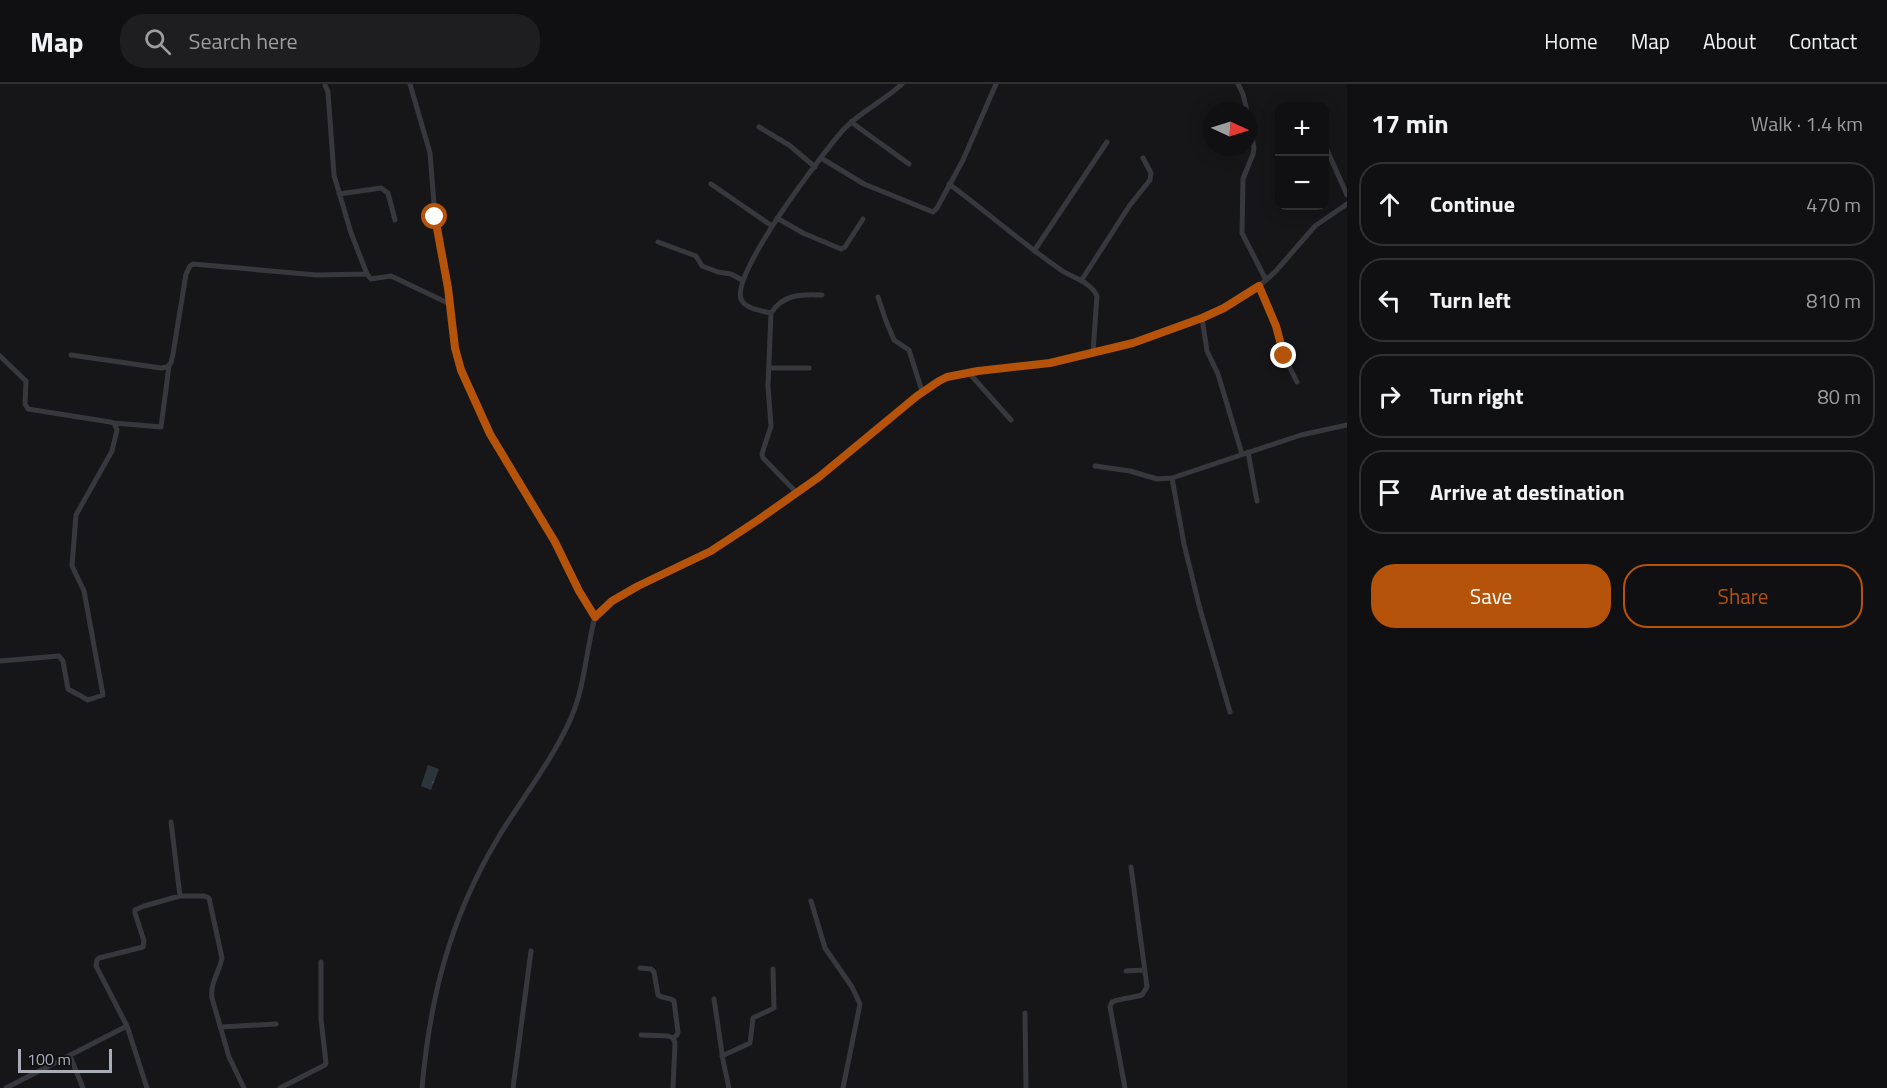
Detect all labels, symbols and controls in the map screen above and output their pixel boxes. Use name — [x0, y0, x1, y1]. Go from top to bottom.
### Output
search box — [120, 14, 540, 68]
text: Map — [30, 20, 84, 63]
text: Search here — [189, 24, 298, 58]
icon: search — [141, 25, 174, 58]
text: Home — [1544, 25, 1598, 57]
text: Map — [1631, 25, 1670, 57]
text: About — [1703, 25, 1756, 57]
text: Contact — [1789, 25, 1857, 57]
north arrow — [1203, 102, 1257, 156]
map controls — [1275, 102, 1329, 210]
button: + — [1275, 102, 1329, 156]
text: 17 min — [1371, 104, 1449, 143]
text: Walk · 1.4 km — [1751, 108, 1863, 139]
button: − — [1275, 156, 1329, 210]
text: Continue — [1430, 187, 1515, 221]
icon: ahead — [1373, 188, 1406, 221]
text: 470 m — [1806, 189, 1861, 220]
route start — [421, 203, 447, 229]
text: Turn left — [1430, 283, 1511, 317]
icon: left — [1373, 284, 1406, 317]
text: 810 m — [1806, 285, 1861, 316]
route end — [1270, 342, 1296, 368]
text: Turn right — [1430, 379, 1524, 413]
icon: right — [1373, 380, 1406, 413]
text: 80 m — [1817, 381, 1861, 412]
text: Arrive at destination — [1430, 475, 1625, 509]
icon: arrive — [1373, 476, 1406, 509]
button: Save — [1371, 564, 1611, 628]
button: Share — [1623, 564, 1863, 628]
scale bar — [18, 1046, 112, 1074]
text: 100 m — [27, 1047, 71, 1071]

